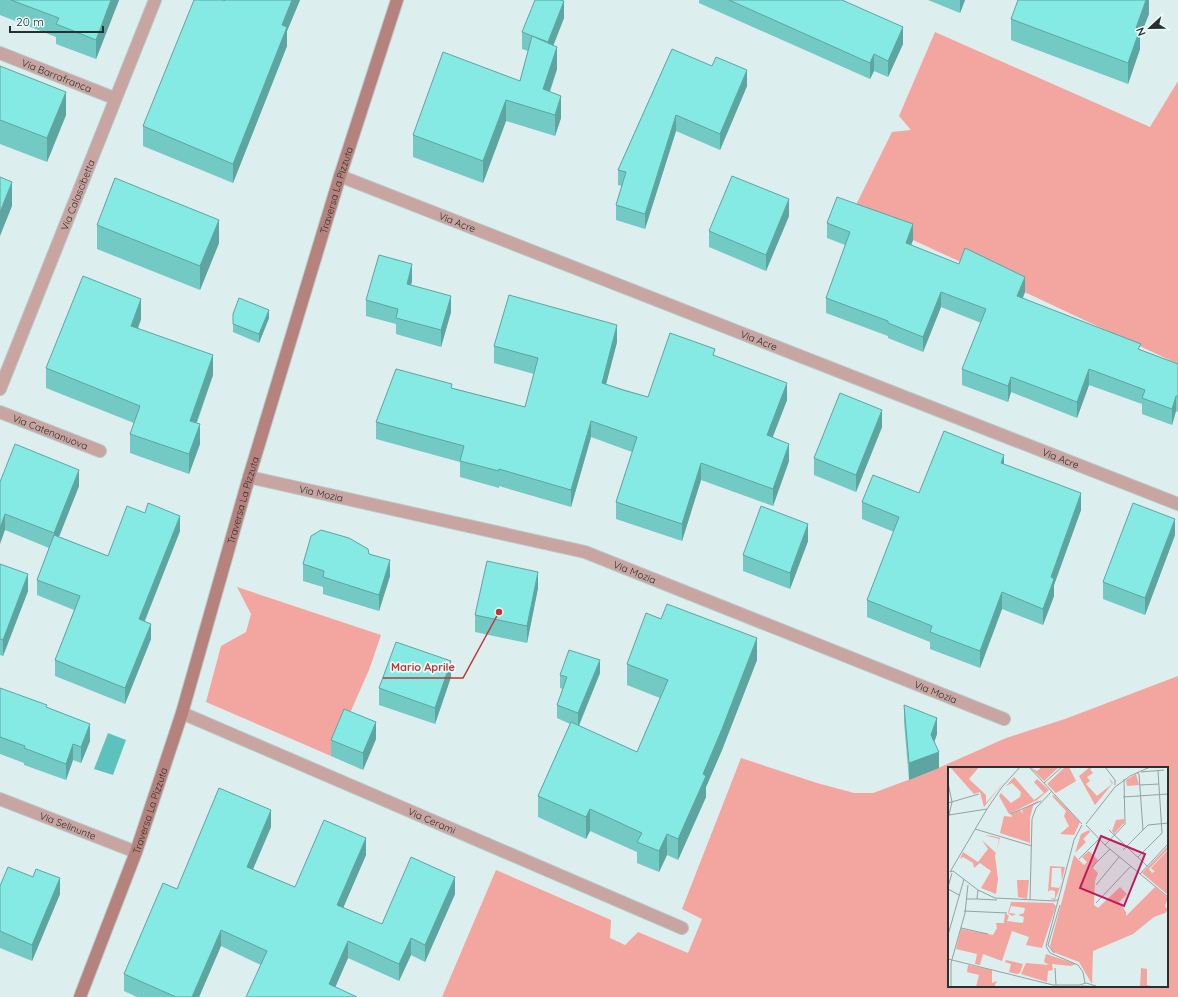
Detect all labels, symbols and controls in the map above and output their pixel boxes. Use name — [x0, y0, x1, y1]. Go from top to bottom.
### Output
scale bar — [10, 8, 103, 34]
north arrow — [1130, 8, 1170, 48]
text: 20 m — [16, 14, 44, 29]
text: N — [1133, 25, 1149, 38]
street label: Via Barrafranca — [20, 56, 94, 95]
street label: Traversa La Pizzuta — [316, 145, 356, 235]
street label: Via Calascibetta — [57, 158, 97, 232]
street label: Via Acre — [437, 209, 478, 235]
street label: Via Acre — [739, 327, 780, 353]
street label: Via Catenanuova — [11, 411, 90, 452]
street label: Via Acre — [1040, 445, 1081, 471]
street label: Traversa La Pizzuta — [224, 455, 261, 546]
street label: Via Mozia — [298, 482, 345, 504]
street label: Via Mozia — [612, 558, 658, 586]
callout: Mario Aprile — [383, 655, 463, 678]
text: Mario Aprile — [391, 660, 455, 674]
street label: Via Mozia — [913, 678, 959, 706]
street label: Traversa La Pizzuta — [129, 766, 170, 856]
inset map — [948, 767, 1168, 987]
street label: Via Cerami — [406, 804, 458, 836]
street label: Via Selinunte — [38, 809, 98, 843]

